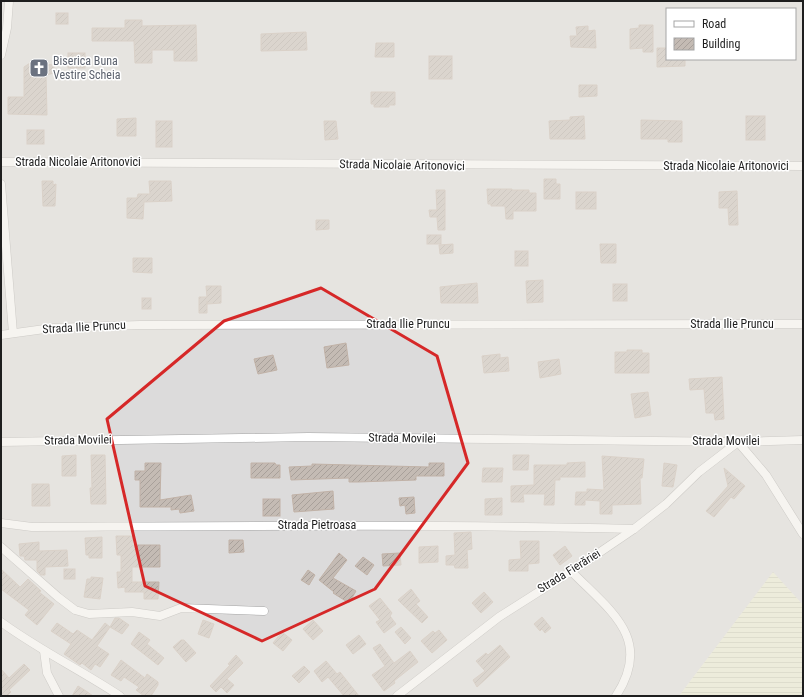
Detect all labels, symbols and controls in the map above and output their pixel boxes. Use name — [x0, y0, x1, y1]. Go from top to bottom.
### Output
legend — [666, 8, 796, 60]
text: Road — [702, 17, 726, 31]
text: Building — [702, 37, 740, 51]
place label: Biserica Buna Vestire Scheia — [53, 54, 121, 82]
church icon: Biserica Buna Vestire Scheia — [28, 57, 50, 79]
street label: Strada Nicolaie Aritonovici — [15, 155, 141, 169]
street label: Strada Nicolaie Aritonovici — [339, 157, 465, 173]
street label: Strada Nicolaie Aritonovici — [663, 159, 789, 173]
street label: Strada Ilie Pruncu — [366, 317, 450, 331]
street label: Strada Ilie Pruncu — [690, 317, 774, 331]
street label: Strada Ilie Pruncu — [42, 318, 126, 336]
street label: Strada Movilei — [368, 430, 436, 446]
street label: Strada Movilei — [44, 432, 112, 448]
street label: Strada Movilei — [692, 434, 760, 448]
street label: Strada Pietroasa — [278, 518, 357, 532]
street label: Strada Fierăriei — [535, 546, 603, 596]

